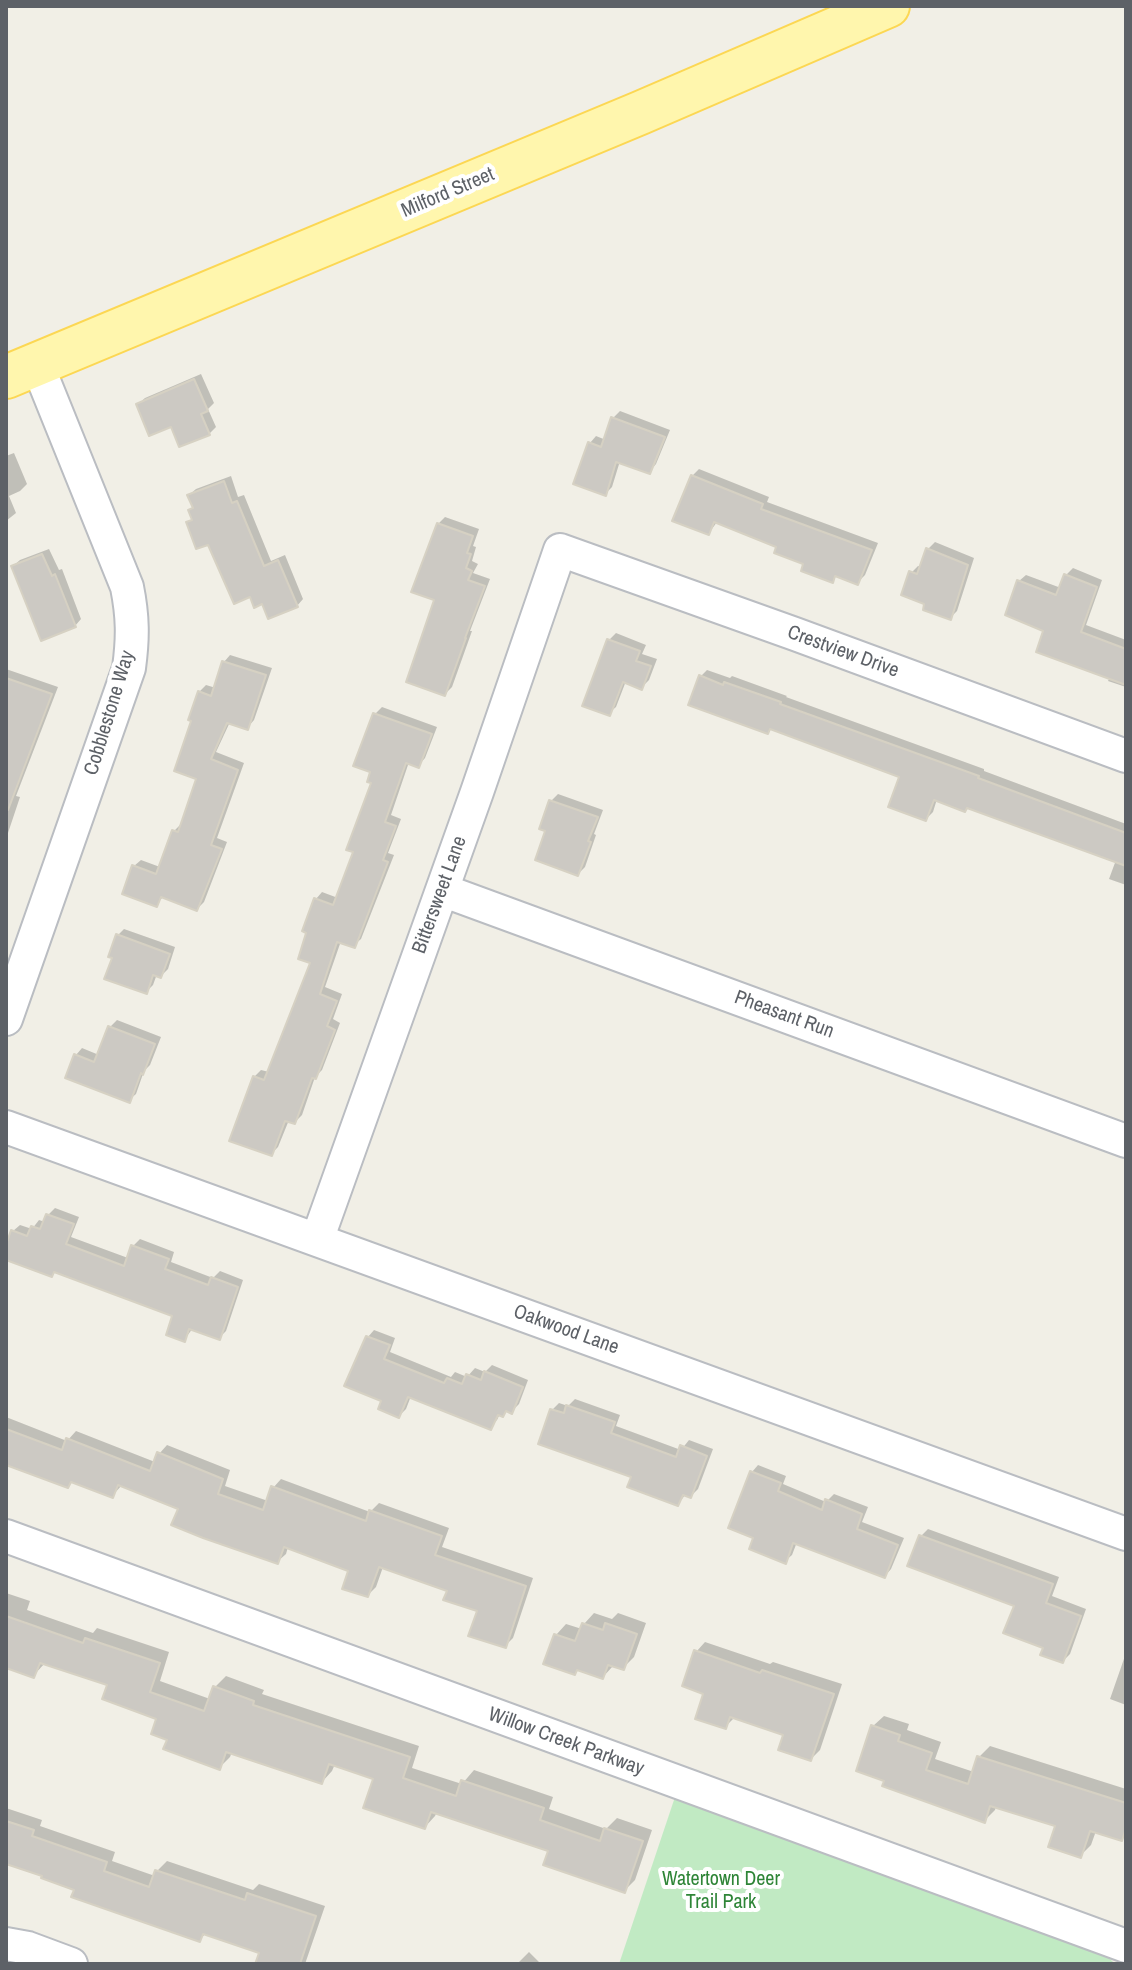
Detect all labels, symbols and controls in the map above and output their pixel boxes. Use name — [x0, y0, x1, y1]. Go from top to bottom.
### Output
street label: Milford Street — [398, 163, 498, 223]
street label: Crestview Drive — [784, 621, 902, 683]
street label: Cobblestone Way — [80, 648, 140, 778]
street label: Bittersweet Lane — [408, 833, 472, 957]
street label: Pheasant Run — [731, 986, 837, 1044]
street label: Oakwood Lane — [510, 1300, 622, 1360]
street label: Willow Creek Parkway — [485, 1703, 647, 1781]
park label: Watertown Deer Trail Park — [662, 1868, 780, 1915]

